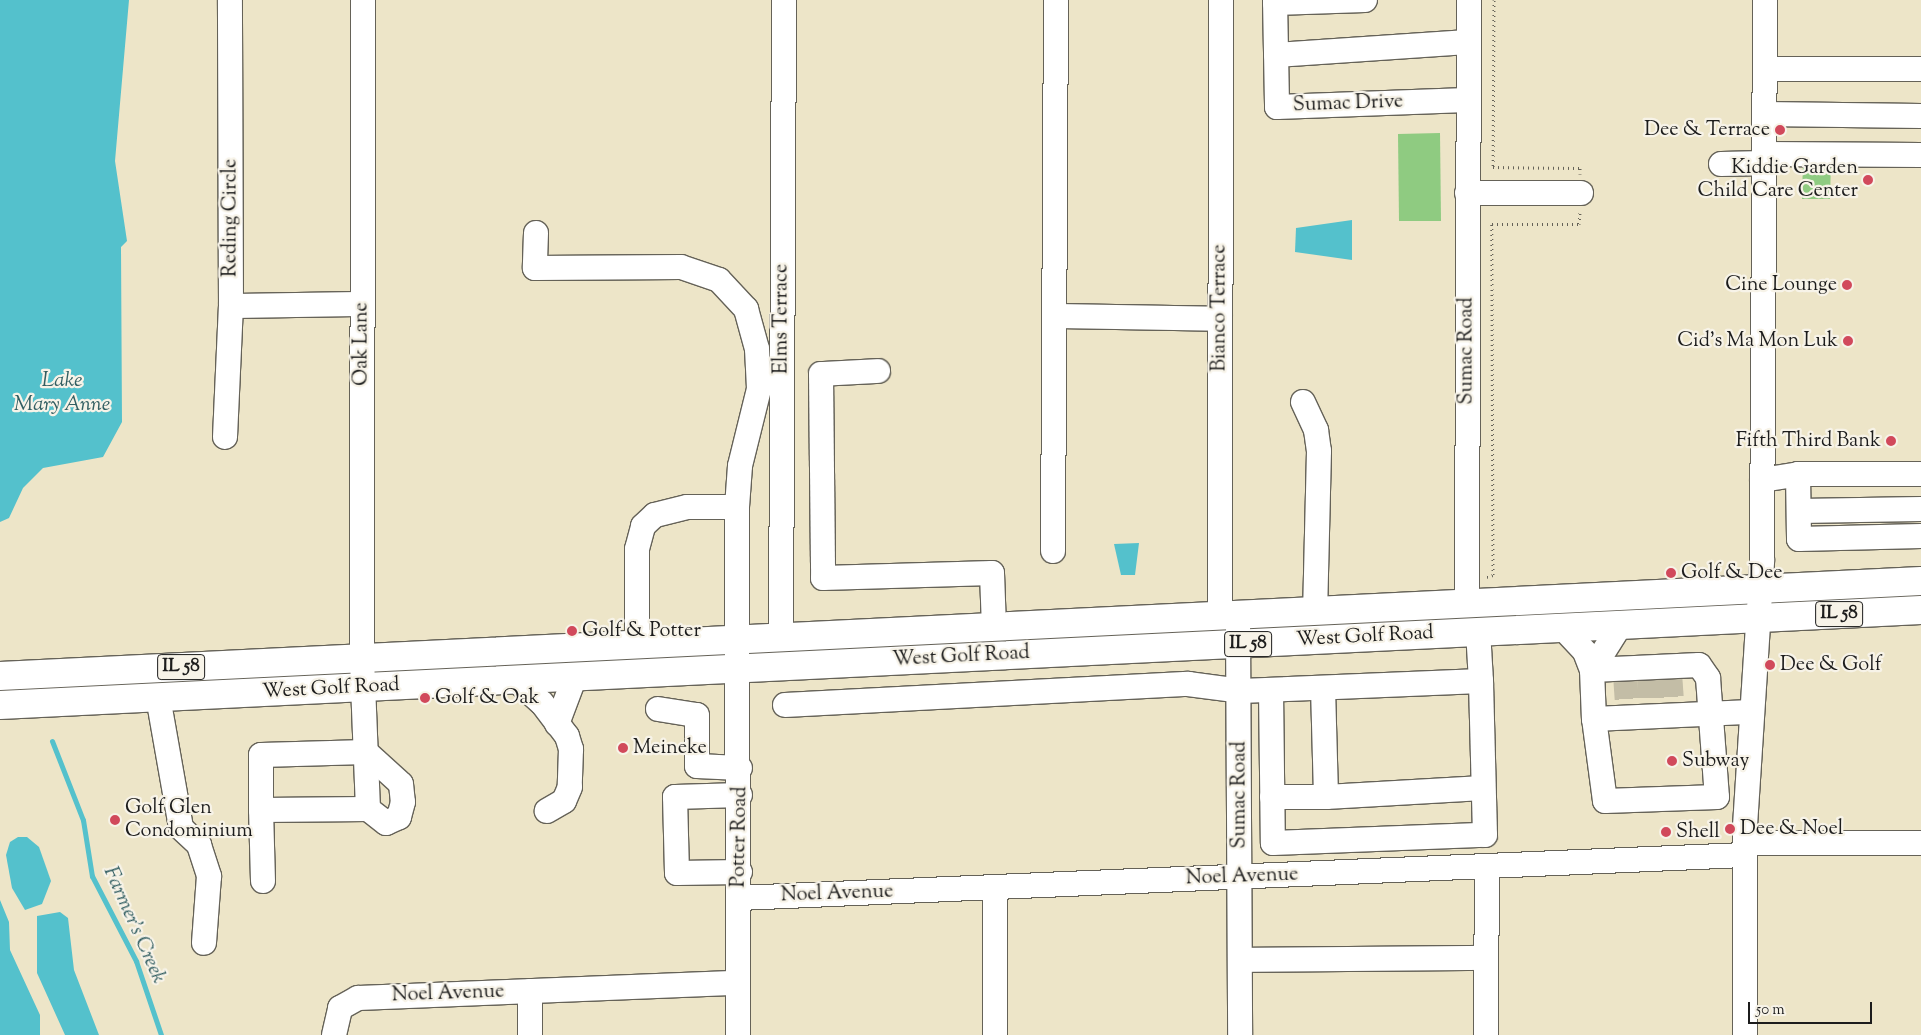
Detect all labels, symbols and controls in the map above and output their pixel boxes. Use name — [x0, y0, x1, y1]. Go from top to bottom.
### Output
street label: Sumac Drive — [1292, 90, 1404, 118]
place label: Dee & Terrace — [1644, 118, 1770, 142]
marker: Dee & Terrace — [1774, 124, 1786, 136]
place label: Kiddie Garden Child Care Center — [1697, 156, 1858, 203]
street label: Reding Circle — [219, 159, 243, 277]
marker: Kiddie Garden Child Care Center — [1862, 174, 1874, 186]
street label: Bianco Terrace — [1208, 244, 1232, 372]
street label: Elms Terrace — [770, 264, 794, 374]
place label: Cine Lounge — [1725, 273, 1837, 297]
marker: Cine Lounge — [1841, 279, 1853, 291]
street label: Sumac Road — [1455, 297, 1479, 405]
street label: Oak Lane — [350, 302, 374, 386]
place label: Cid's Ma Mon Luk — [1677, 329, 1838, 353]
marker: Cid's Ma Mon Luk — [1842, 335, 1854, 347]
water label: Lake Mary Anne — [14, 368, 110, 418]
place label: Fifth Third Bank — [1736, 429, 1881, 453]
marker: Fifth Third Bank — [1885, 435, 1897, 447]
place label: Golf & Dee — [1681, 561, 1783, 585]
marker: Golf & Dee — [1665, 567, 1677, 579]
road number: IL 58 — [1814, 598, 1864, 630]
place label: Golf & Potter — [582, 619, 701, 643]
street label: West Golf Road — [1296, 621, 1434, 653]
marker: Golf & Potter — [566, 625, 578, 637]
road number: IL 58 — [1223, 628, 1273, 661]
street label: West Golf Road — [892, 641, 1030, 673]
road number: IL 58 — [156, 650, 206, 684]
place label: Dee & Golf — [1780, 653, 1882, 677]
marker: Dee & Golf — [1764, 659, 1776, 671]
street label: West Golf Road — [262, 673, 400, 705]
place label: Golf & Oak — [435, 686, 539, 710]
marker: Golf & Oak — [419, 692, 431, 704]
place label: Meineke — [633, 736, 707, 760]
street label: Sumac Road — [1228, 741, 1252, 849]
marker: Meineke — [617, 742, 629, 754]
place label: Subway — [1682, 749, 1749, 773]
marker: Subway — [1666, 755, 1678, 767]
street label: Potter Road — [727, 786, 753, 888]
place label: Golf Glen Condominium — [125, 796, 253, 843]
marker: Golf Glen Condominium — [109, 814, 121, 826]
place label: Dee & Noel — [1740, 817, 1843, 841]
place label: Shell — [1676, 820, 1720, 844]
marker: Dee & Noel — [1724, 823, 1736, 835]
marker: Shell — [1660, 826, 1672, 838]
water label: Farmer's Creek — [97, 863, 171, 987]
street label: Noel Avenue — [1185, 863, 1299, 891]
street label: Noel Avenue — [780, 880, 894, 908]
street label: Noel Avenue — [391, 980, 505, 1008]
scale bar — [1751, 992, 1875, 1024]
text: 50 m — [1756, 1000, 1785, 1021]

